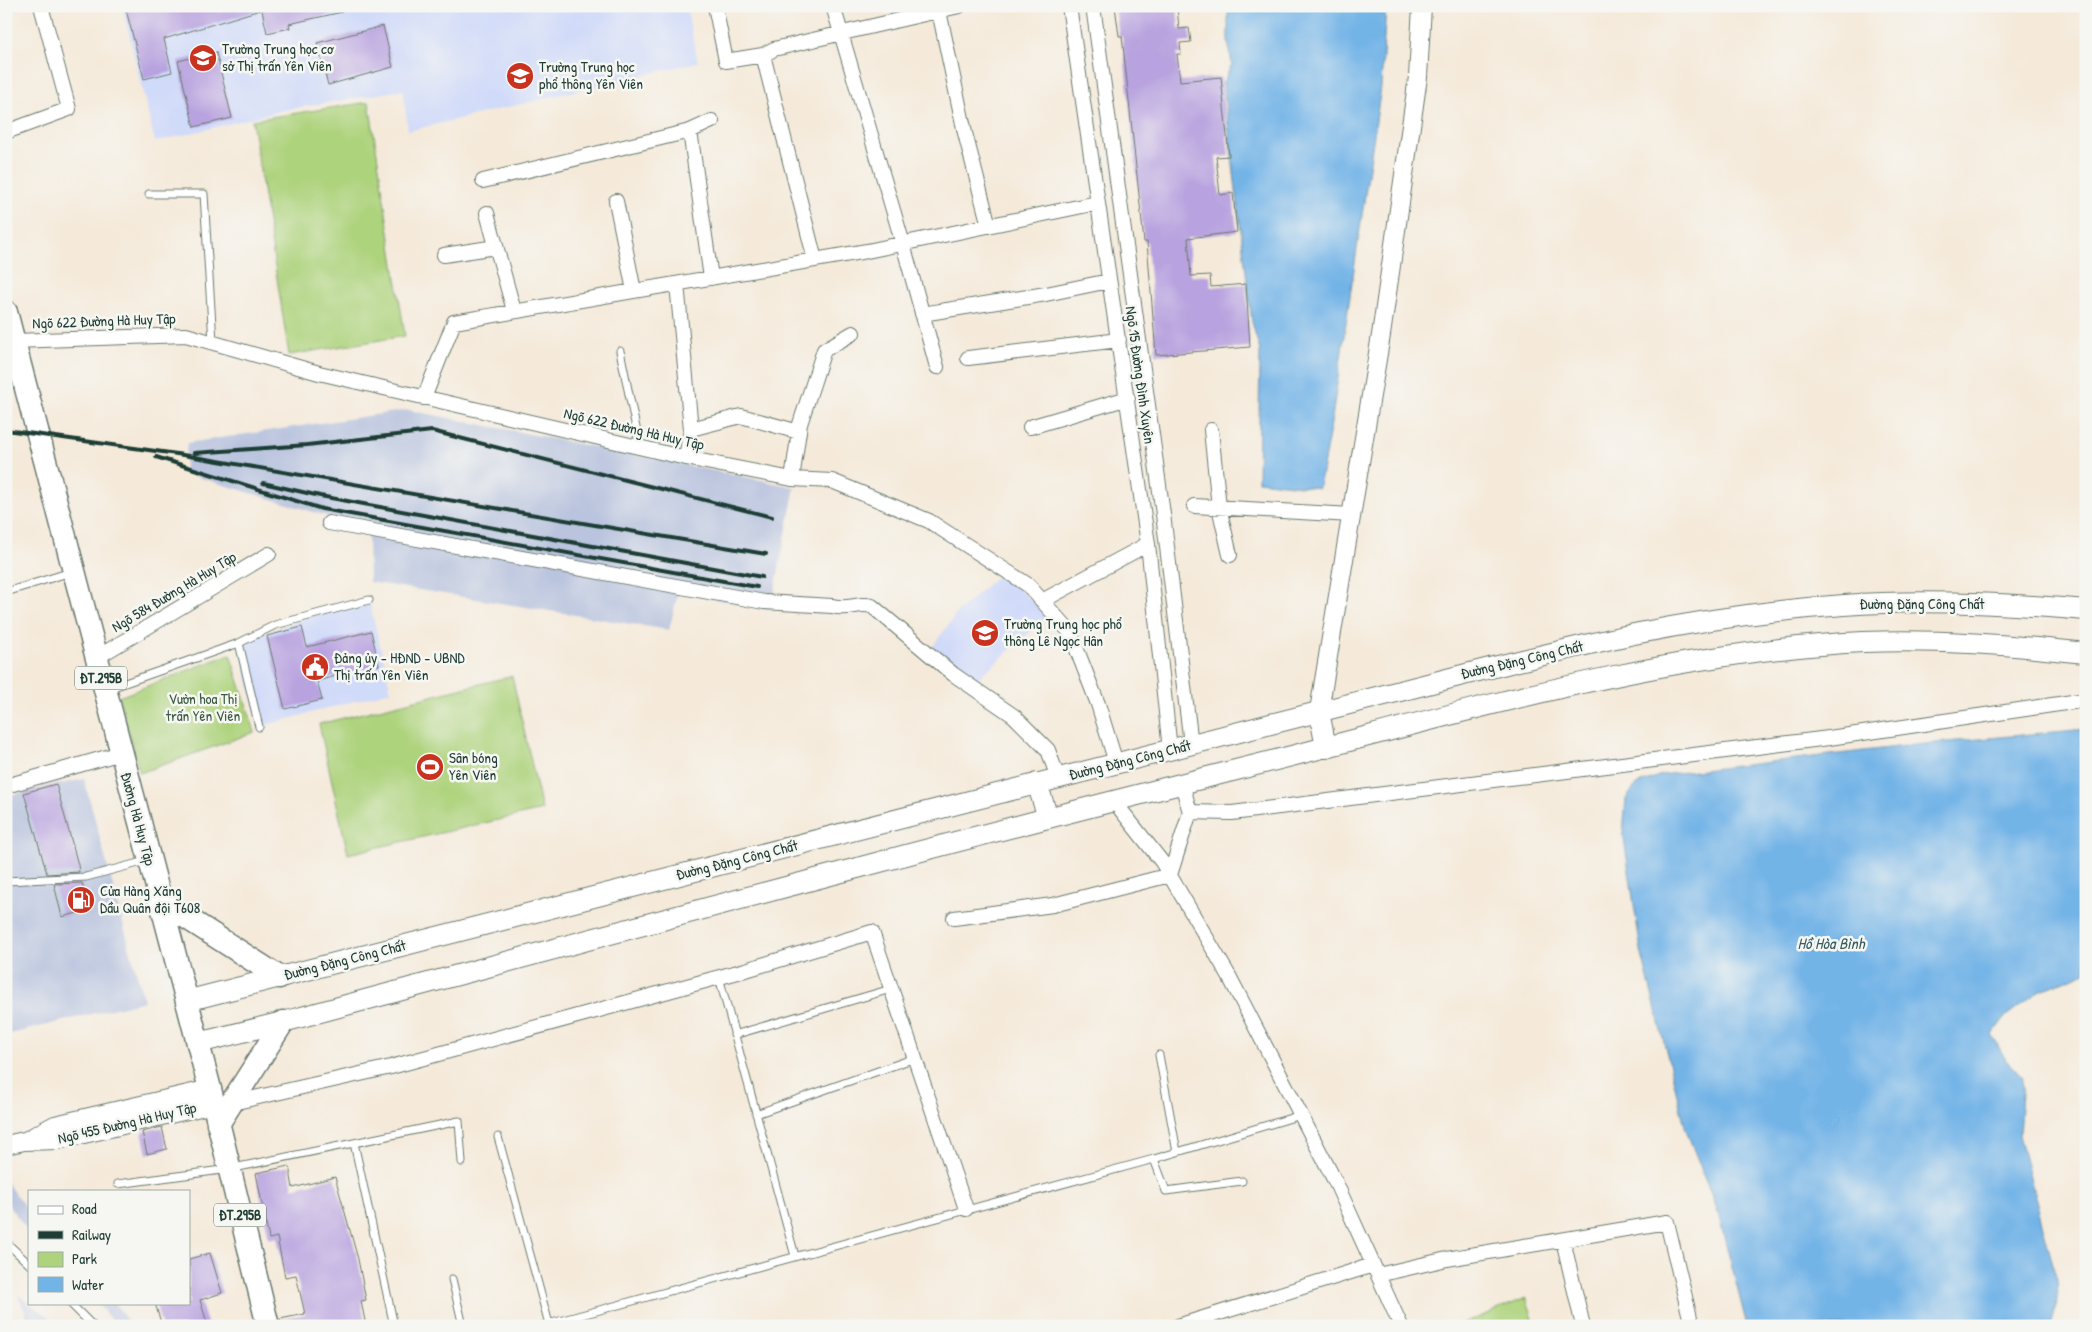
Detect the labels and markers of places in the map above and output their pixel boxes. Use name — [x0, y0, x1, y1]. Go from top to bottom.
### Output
place label: Trường Trung học cơ sở Thị trấn Yên Viên — [222, 38, 334, 76]
school or university icon: Trường Trung học cơ sở Thị trấn Yên Viên — [188, 43, 218, 73]
place label: Trường Trung học phổ thông Yên Viên — [539, 56, 643, 94]
school or university icon: Trường Trung học phổ thông Yên Viên — [505, 61, 535, 91]
place label: Trường Trung học phổ thông Lê Ngọc Hân — [1004, 613, 1122, 651]
school or university icon: Trường Trung học phổ thông Lê Ngọc Hân — [970, 618, 1000, 648]
place label: Đảng ủy - HĐND - UBND Thị trấn Yên Viên — [334, 647, 466, 685]
public building icon: Đảng ủy - HĐND - UBND Thị trấn Yên Viên — [300, 652, 330, 682]
place label: Sân bóng Yên Viên — [449, 747, 498, 785]
sports icon: Sân bóng Yên Viên — [415, 752, 445, 782]
place label: Cửa Hàng Xăng Dầu Quân đội T608 — [100, 880, 200, 918]
fuel station icon: Cửa Hàng Xăng Dầu Quân đội T608 — [66, 885, 96, 915]

